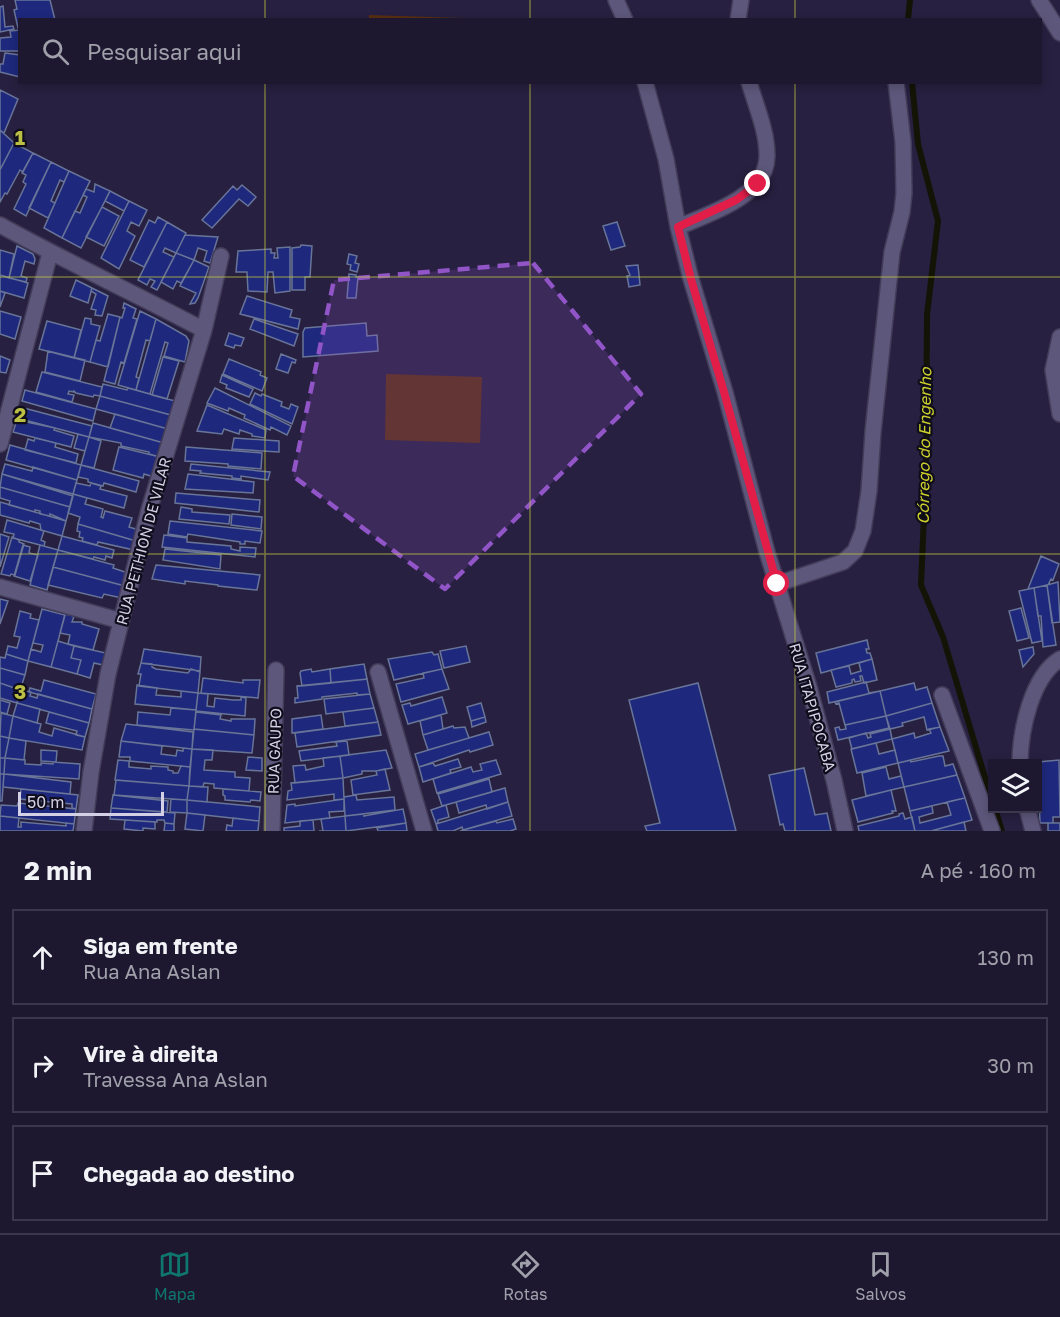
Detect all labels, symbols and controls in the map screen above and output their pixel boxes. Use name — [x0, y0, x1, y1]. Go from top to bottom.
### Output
search box — [18, 18, 1042, 84]
icon: search — [39, 35, 72, 68]
text: Pesquisar aqui — [87, 38, 242, 65]
text: 1 — [15, 125, 25, 149]
route end — [744, 170, 770, 196]
water label: Córrego do Engenho — [913, 366, 935, 525]
text: 2 — [14, 402, 26, 426]
street label: RUA PETHION DE VILAR — [112, 455, 174, 627]
route start — [763, 570, 789, 596]
street label: RUA ITAPIPOCABA — [786, 641, 840, 773]
text: 3 — [14, 679, 26, 703]
street label: RUA GAUPO — [264, 708, 284, 794]
map controls — [988, 759, 1042, 813]
button: layers — [988, 759, 1042, 813]
scale bar — [18, 789, 164, 816]
text: 50 m — [27, 792, 64, 812]
text: 2 min — [24, 855, 92, 886]
text: A pé · 160 m — [921, 858, 1036, 882]
text: Siga em frente — [83, 932, 238, 959]
icon: ahead — [26, 941, 59, 974]
text: 130 m — [978, 945, 1034, 969]
text: Rua Ana Aslan — [83, 959, 221, 983]
text: Vire à direita — [83, 1040, 218, 1067]
icon: right — [26, 1049, 59, 1082]
text: 30 m — [987, 1053, 1034, 1077]
text: Travessa Ana Aslan — [83, 1067, 268, 1091]
icon: arrive — [26, 1157, 59, 1190]
text: Chegada ao destino — [83, 1160, 295, 1187]
tab: Mapa — [154, 1248, 196, 1304]
tab: Rotas — [503, 1248, 548, 1304]
tab: Salvos — [855, 1248, 906, 1304]

